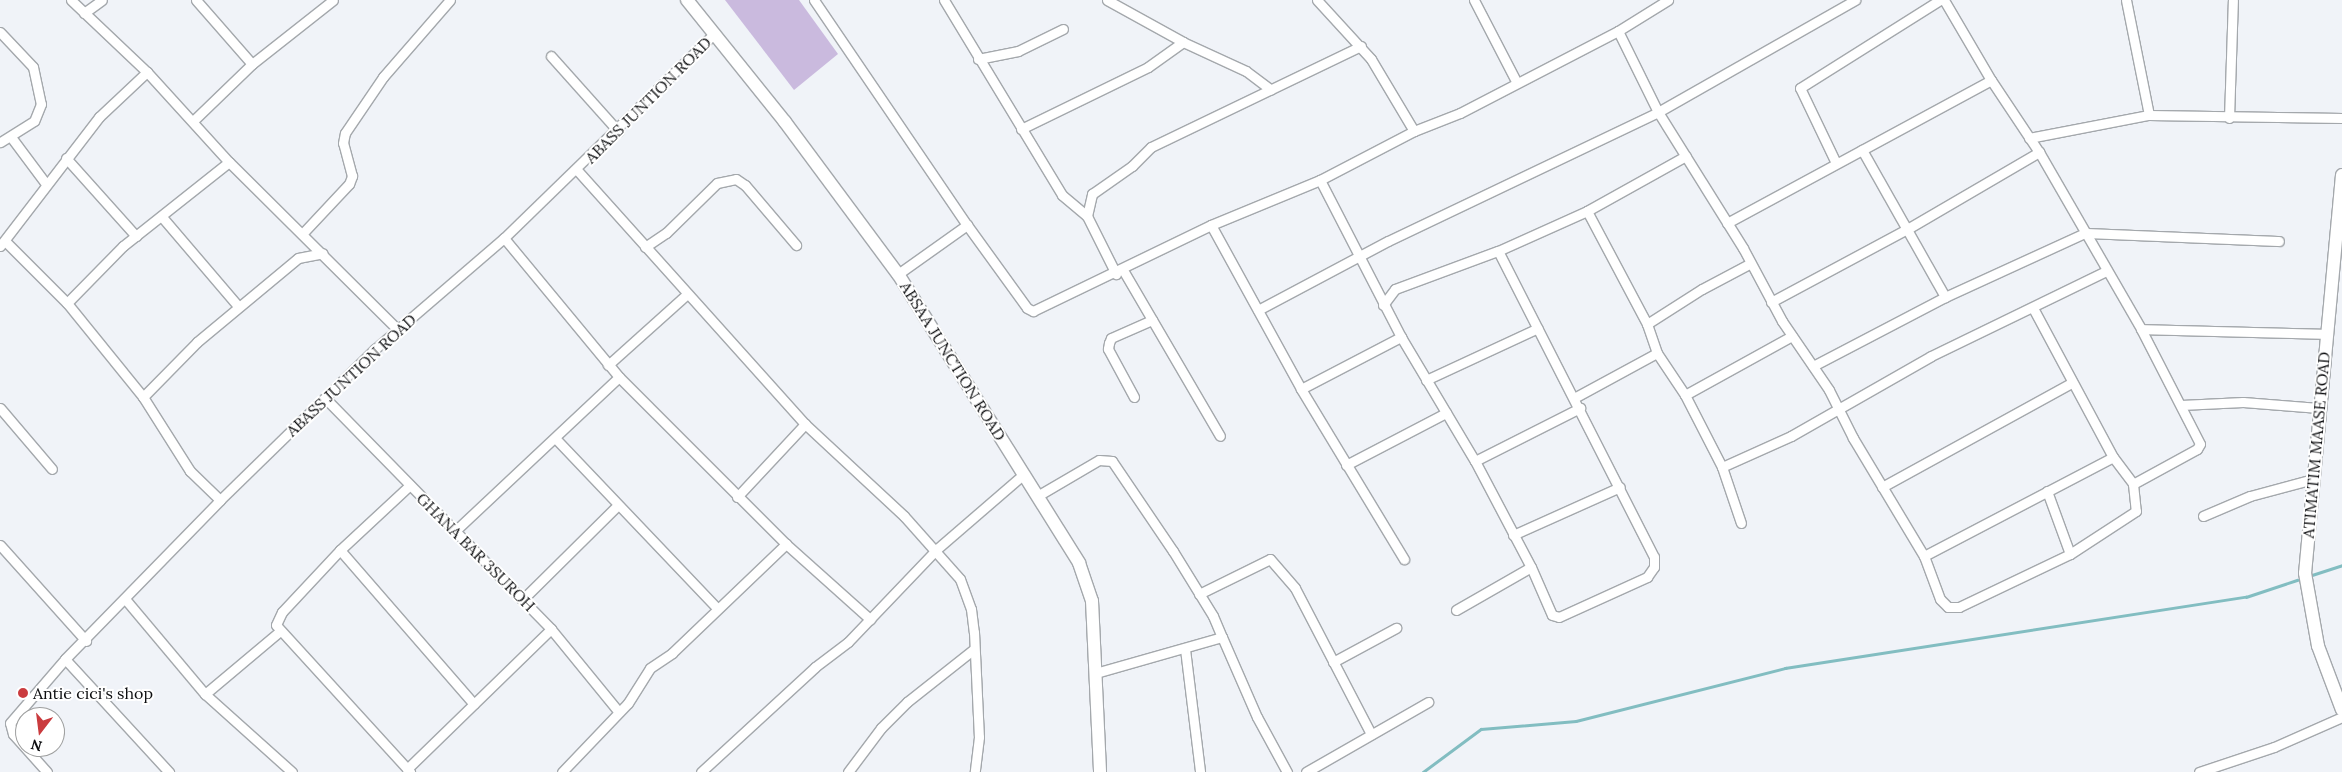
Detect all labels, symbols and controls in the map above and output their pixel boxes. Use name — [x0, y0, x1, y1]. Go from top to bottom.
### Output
street label: ABASS JUNTION ROAD — [581, 33, 715, 167]
street label: ABSAA JUNCTION ROAD — [896, 278, 1010, 444]
street label: ABASS JUNTION ROAD — [282, 310, 420, 440]
street label: ATIMATIM MAASE ROAD — [2298, 351, 2334, 539]
street label: GHANA BAR 3SUROH — [413, 489, 539, 615]
place label: Antie cici's shop — [33, 683, 153, 703]
marker: Antie cici's shop — [17, 687, 29, 699]
north arrow — [15, 707, 65, 757]
text: N — [29, 735, 44, 756]

